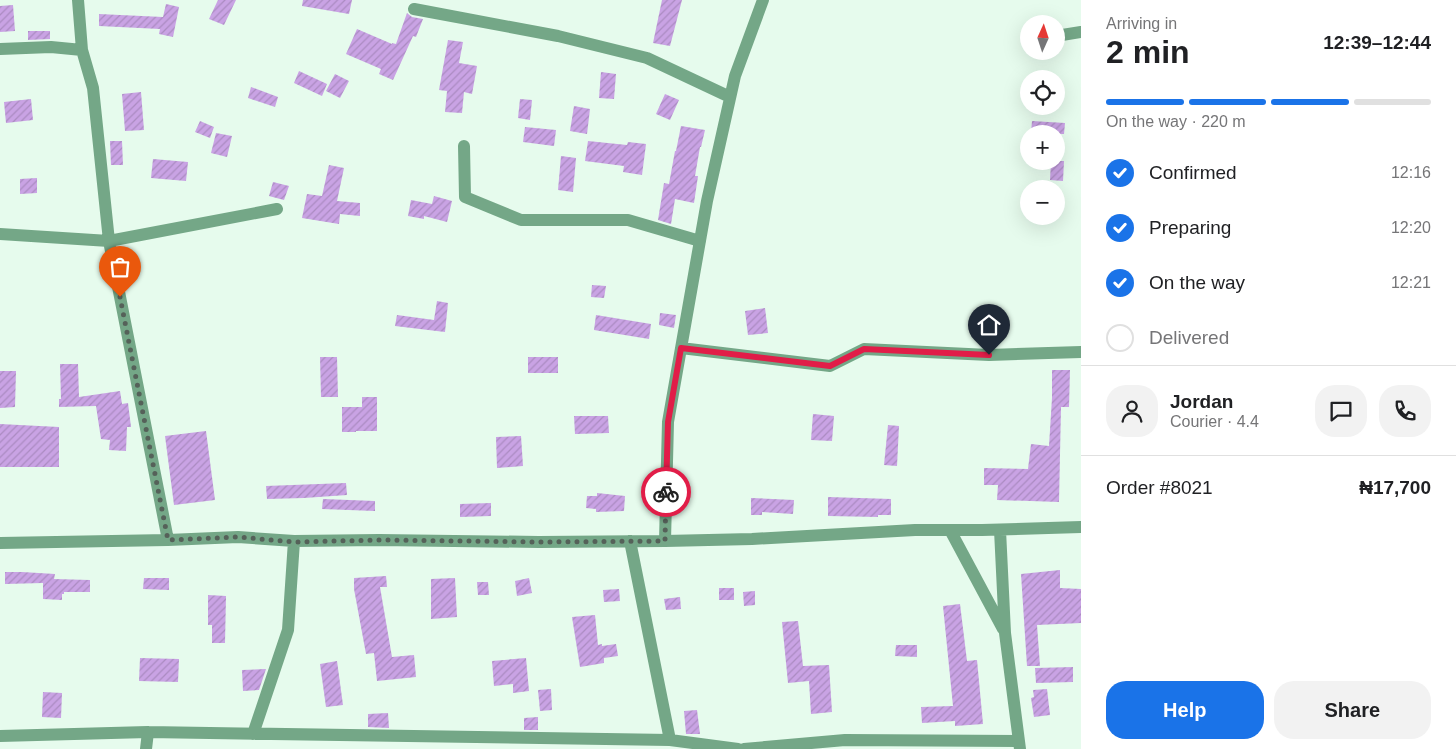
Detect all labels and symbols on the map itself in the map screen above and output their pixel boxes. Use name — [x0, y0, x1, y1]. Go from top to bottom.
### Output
north arrow — [1020, 15, 1065, 60]
pin — [99, 246, 141, 297]
pin — [968, 304, 1010, 355]
courier — [641, 467, 691, 517]

